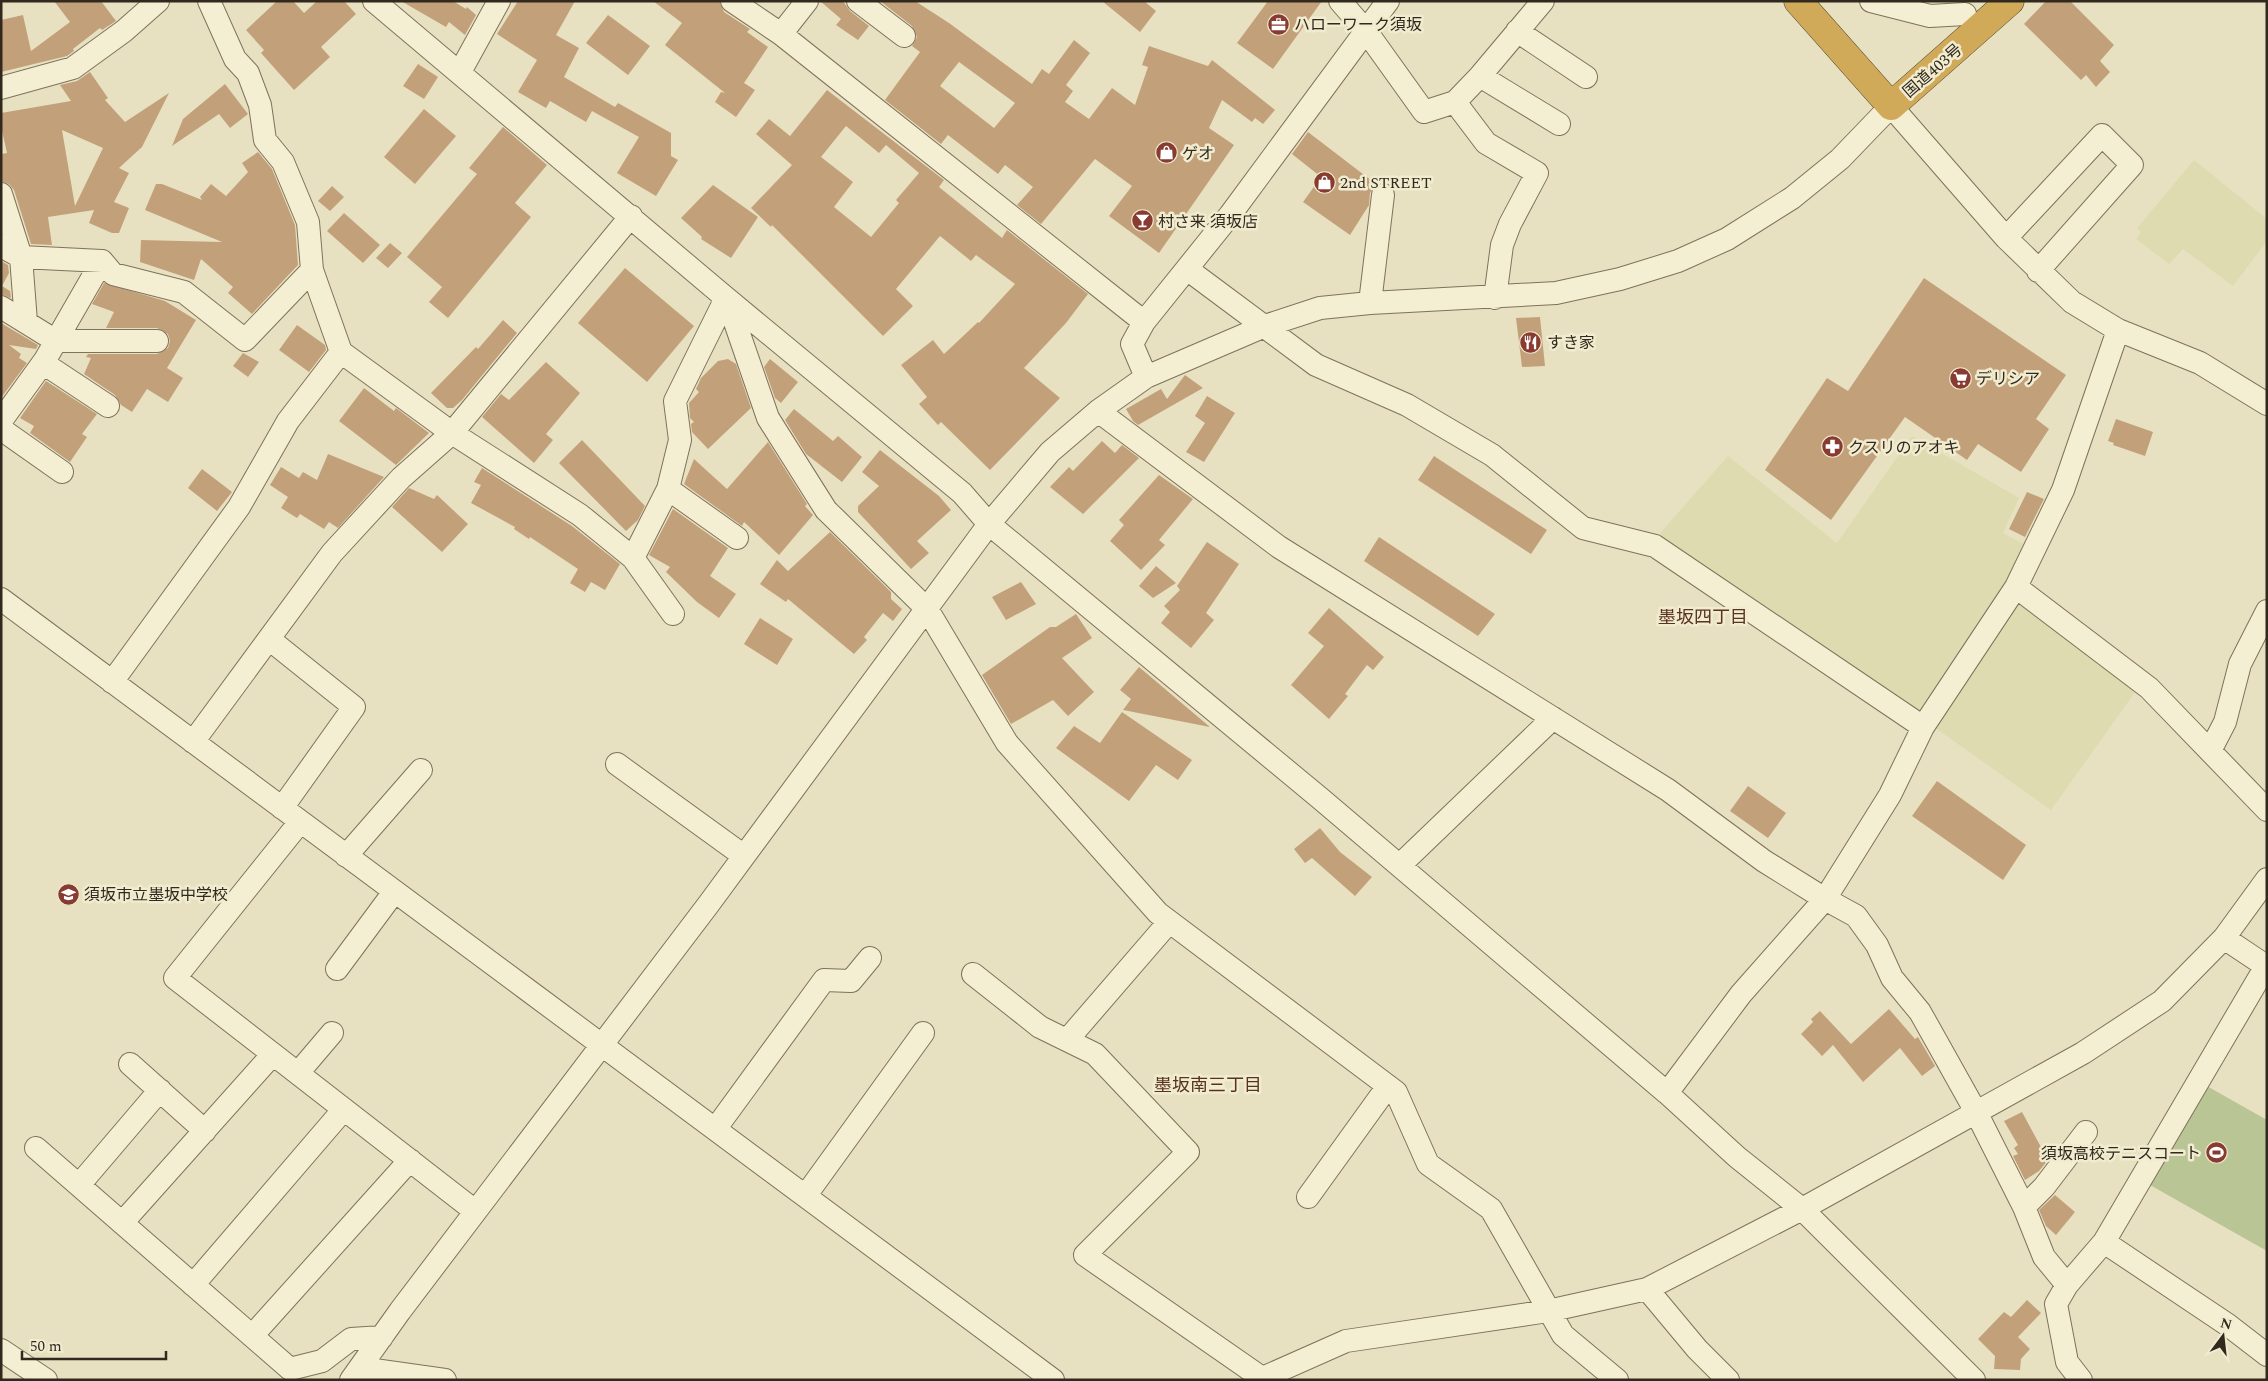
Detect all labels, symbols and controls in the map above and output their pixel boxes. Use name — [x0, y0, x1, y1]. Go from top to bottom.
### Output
office icon: ハローワーク須坂 — [1266, 12, 1290, 36]
place label: ハローワーク須坂 — [1294, 13, 1422, 37]
street label: 国道403号 — [1898, 38, 1968, 103]
shop icon: ゲオ — [1154, 141, 1178, 165]
place label: ゲオ — [1182, 142, 1214, 166]
shop icon: 2nd STREET — [1312, 170, 1336, 194]
place label: 2nd STREET — [1340, 171, 1432, 195]
bar icon: 村さ来 須坂店 — [1130, 209, 1154, 233]
place label: 村さ来 須坂店 — [1158, 210, 1258, 234]
restaurant icon: すき家 — [1519, 330, 1543, 354]
place label: すき家 — [1547, 331, 1595, 355]
supermarket icon: デリシア — [1948, 366, 1972, 390]
place label: デリシア — [1976, 367, 2040, 391]
pharmacy icon: クスリのアオキ — [1820, 435, 1844, 459]
place label: クスリのアオキ — [1848, 436, 1960, 460]
district label: 墨坂四丁目 — [1658, 604, 1748, 631]
school or university icon: 須坂市立墨坂中学校 — [56, 882, 80, 906]
place label: 須坂市立墨坂中学校 — [84, 883, 228, 907]
district label: 墨坂南三丁目 — [1154, 1072, 1262, 1099]
sports icon: 須坂高校テニスコート — [2205, 1141, 2229, 1165]
place label: 須坂高校テニスコート — [2041, 1142, 2201, 1166]
north arrow — [2198, 1311, 2248, 1361]
text: N — [2218, 1312, 2234, 1336]
scale bar — [22, 1328, 166, 1360]
text: 50 m — [30, 1335, 62, 1358]

